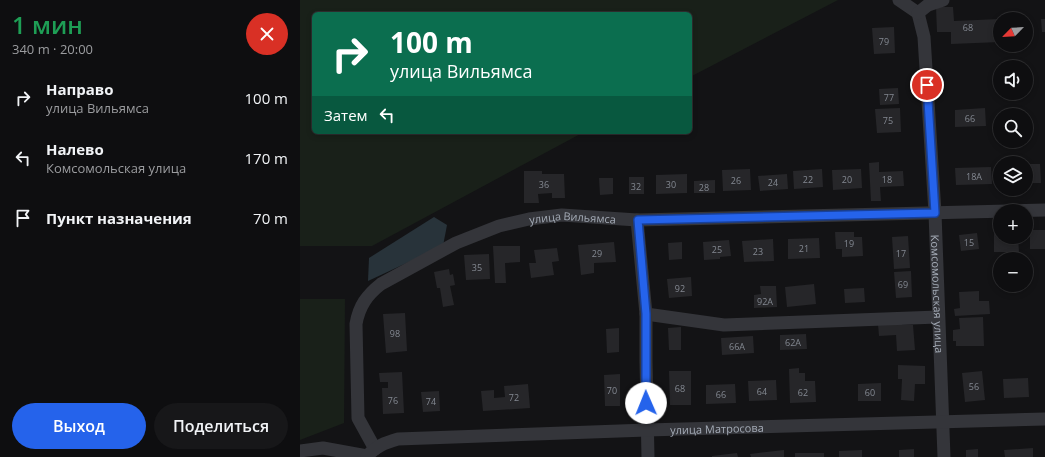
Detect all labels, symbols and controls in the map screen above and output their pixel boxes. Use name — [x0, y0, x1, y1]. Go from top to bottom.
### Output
text: 1 мин — [12, 8, 83, 41]
north arrow — [993, 12, 1033, 52]
map controls — [993, 12, 1033, 292]
button: close — [246, 13, 288, 55]
house number: 68 — [963, 21, 973, 34]
text: 100 m — [390, 23, 473, 61]
icon: right — [324, 28, 376, 80]
house number: 79 — [879, 35, 889, 48]
text: 340 m · 20:00 — [12, 40, 93, 58]
text: улица Вильямса — [390, 59, 533, 83]
button: sound — [993, 60, 1033, 100]
pin — [910, 68, 944, 102]
icon: arrive — [916, 74, 938, 96]
text: Направо — [46, 79, 114, 99]
icon: right — [12, 87, 34, 109]
text: 100 m — [244, 88, 288, 108]
house number: 77 — [884, 91, 894, 104]
text: улица Вильямса — [46, 99, 149, 117]
icon: left — [376, 104, 398, 126]
text: Затем — [324, 105, 368, 125]
button: search — [993, 108, 1033, 148]
house number: 66 — [965, 112, 975, 125]
house number: 75 — [883, 114, 893, 127]
text: Налево — [46, 139, 104, 159]
icon: left — [12, 147, 34, 169]
text: 170 m — [244, 148, 288, 168]
button: layers — [993, 156, 1033, 196]
text: Комсомольская улица — [46, 159, 186, 177]
house number: 18А — [966, 170, 982, 183]
house number: 22 — [803, 173, 813, 186]
house number: 20 — [842, 173, 852, 186]
house number: 18 — [882, 173, 892, 186]
house number: 26 — [731, 174, 741, 187]
house number: 24 — [768, 176, 778, 189]
house number: 36 — [539, 178, 549, 191]
house number: 30 — [666, 178, 676, 191]
house number: 32 — [631, 180, 641, 193]
house number: 28 — [699, 181, 709, 194]
button: + — [993, 204, 1033, 244]
icon: arrive — [12, 207, 34, 229]
street label: улица Вильямса — [528, 207, 616, 226]
text: Пункт назначения — [46, 208, 192, 228]
text: 70 m — [253, 208, 288, 228]
street label: Комсомольская улица — [928, 234, 948, 353]
house number: 15 — [964, 236, 974, 249]
house number: 19 — [844, 237, 854, 250]
house number: 21 — [799, 242, 809, 255]
house number: 25 — [712, 243, 722, 256]
house number: 23 — [753, 245, 763, 258]
house number: 29 — [592, 247, 602, 260]
house number: 17 — [896, 247, 906, 260]
button: − — [993, 252, 1033, 292]
house number: 35 — [472, 261, 482, 274]
house number: 69 — [898, 278, 908, 291]
house number: 92 — [675, 282, 685, 295]
house number: 92А — [757, 295, 773, 308]
house number: 98 — [390, 327, 400, 340]
house number: 62А — [785, 336, 801, 349]
house number: 66А — [729, 340, 745, 353]
house number: 56 — [969, 380, 979, 393]
position arrow — [625, 382, 667, 424]
house number: 68 — [675, 382, 685, 395]
house number: 70 — [607, 384, 617, 397]
house number: 64 — [757, 385, 767, 398]
house number: 62 — [798, 386, 808, 399]
house number: 60 — [865, 386, 875, 399]
house number: 66 — [716, 388, 726, 401]
house number: 72 — [509, 391, 519, 404]
house number: 76 — [388, 394, 398, 407]
house number: 74 — [426, 395, 436, 408]
button: Выход — [12, 403, 146, 449]
button: Поделиться — [154, 403, 288, 449]
street label: улица Матросова — [670, 419, 764, 437]

